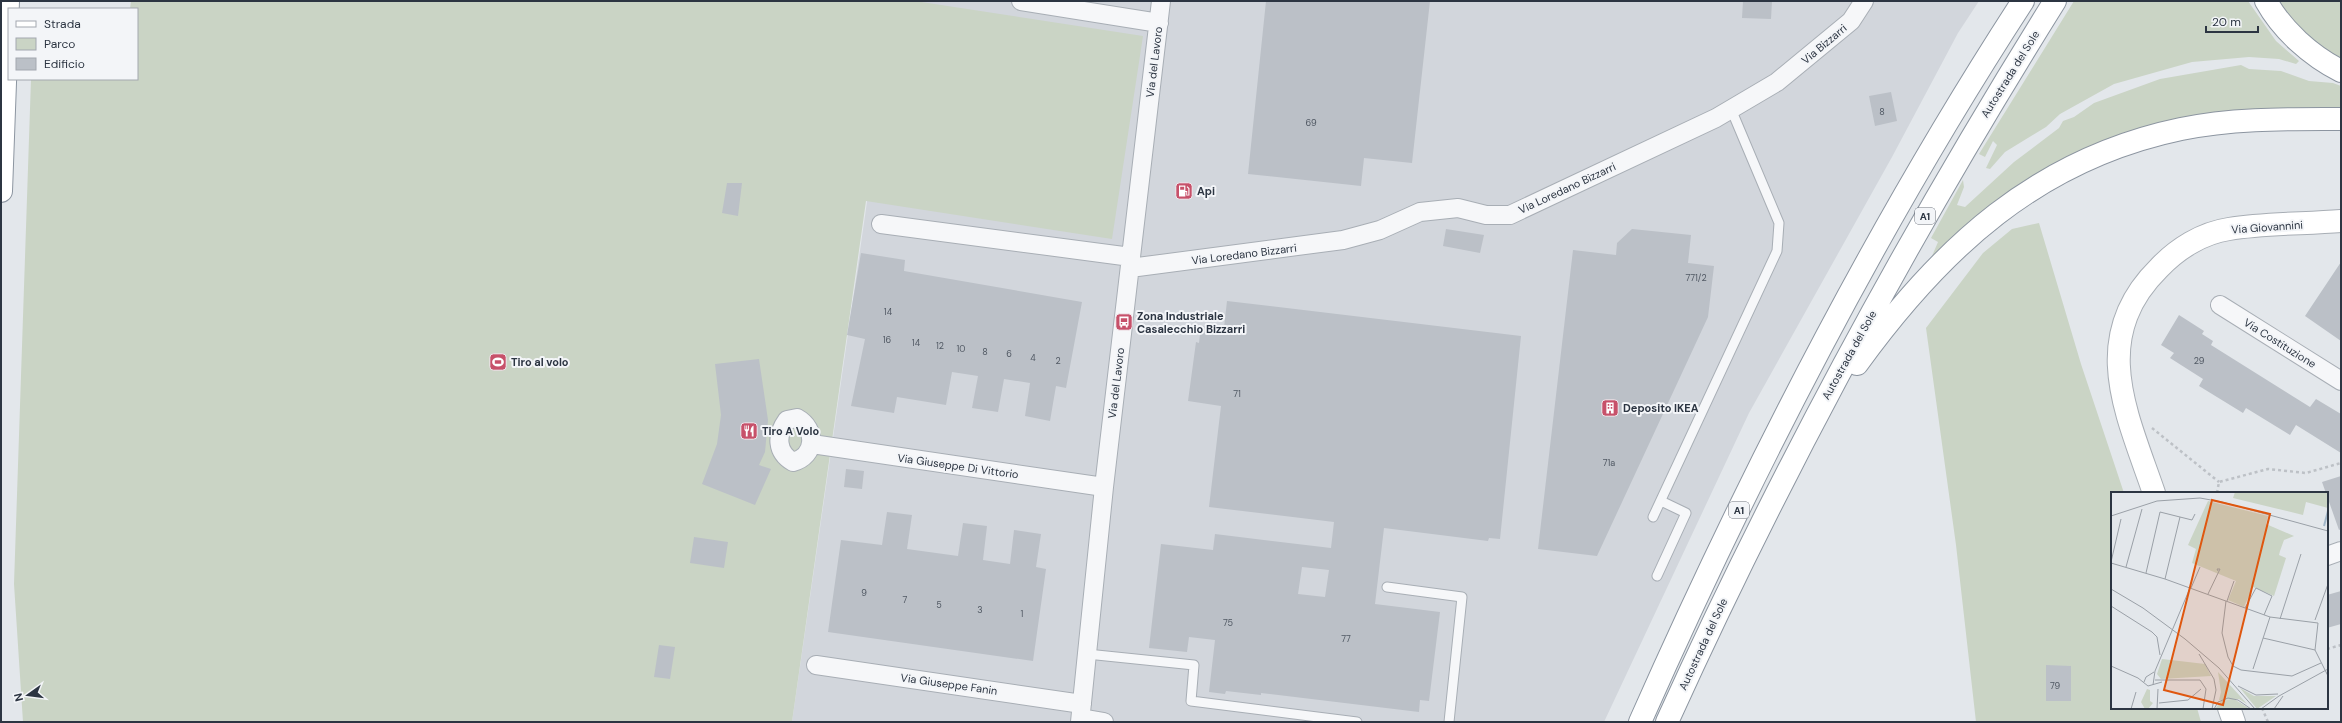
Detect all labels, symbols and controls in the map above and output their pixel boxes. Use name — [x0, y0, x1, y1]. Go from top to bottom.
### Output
legend — [8, 8, 138, 80]
scale bar — [2206, 8, 2258, 34]
text: 20 m — [2212, 14, 2241, 30]
text: Strada — [44, 16, 81, 32]
street label: Via Bizzarri — [1798, 21, 1850, 67]
street label: Via del Lavoro — [1143, 26, 1165, 98]
street label: Autostrada del Sole — [1978, 28, 2042, 120]
text: Parco — [44, 36, 75, 52]
text: Edificio — [44, 56, 85, 72]
house number: 8 — [1879, 106, 1885, 118]
house number: 69 — [1305, 117, 1317, 129]
street label: Via Loredano Bizzarri — [1516, 159, 1618, 217]
fuel station icon: Api — [1174, 181, 1194, 201]
place label: Api — [1197, 184, 1215, 198]
road number: A1 — [1915, 208, 1935, 224]
street label: Via Giovannini — [2231, 218, 2303, 236]
street label: Via Loredano Bizzarri — [1191, 241, 1297, 267]
house number: 771/2 — [1685, 272, 1707, 284]
house number: 14 — [884, 306, 893, 318]
street label: Autostrada del Sole — [1819, 308, 1879, 402]
place label: Zona Industriale Casalecchio Bizzarri — [1137, 309, 1245, 336]
bus stop icon: Zona Industriale Casalecchio Bizzarri — [1114, 312, 1134, 332]
street label: Via Costituzione — [2241, 315, 2319, 371]
house number: 16 — [883, 334, 892, 346]
house number: 14 — [912, 337, 921, 349]
house number: 12 — [936, 340, 944, 352]
house number: 10 — [957, 343, 965, 355]
house number: 8 — [982, 346, 988, 358]
street label: Via del Lavoro — [1105, 347, 1127, 419]
house number: 6 — [1006, 348, 1012, 360]
sports icon: Tiro al volo — [488, 352, 508, 372]
house number: 4 — [1030, 352, 1036, 364]
place label: Tiro al volo — [511, 355, 569, 369]
house number: 2 — [1055, 355, 1061, 367]
house number: 29 — [2194, 355, 2205, 367]
house number: 71 — [1233, 388, 1241, 400]
building icon: Deposito IKEA — [1600, 398, 1620, 418]
place label: Deposito IKEA — [1623, 401, 1699, 415]
restaurant icon: Tiro A Volo — [739, 421, 759, 441]
place label: Tiro A Volo — [762, 424, 819, 438]
street label: Via Giuseppe Di Vittorio — [896, 451, 1020, 481]
house number: 71a — [1603, 457, 1615, 469]
inset map — [2111, 492, 2328, 709]
road number: A1 — [1729, 502, 1749, 518]
house number: 9 — [861, 587, 867, 599]
house number: 7 — [903, 594, 908, 606]
street label: Autostrada del Sole — [1676, 596, 1730, 692]
house number: 5 — [936, 599, 942, 611]
house number: 3 — [977, 604, 983, 616]
house number: 1 — [1021, 608, 1024, 620]
house number: 75 — [1223, 617, 1233, 629]
house number: 77 — [1341, 633, 1351, 645]
street label: Via Giuseppe Fanin — [900, 670, 998, 698]
north arrow — [8, 675, 48, 715]
house number: 79 — [2050, 680, 2060, 692]
text: N — [11, 692, 26, 703]

